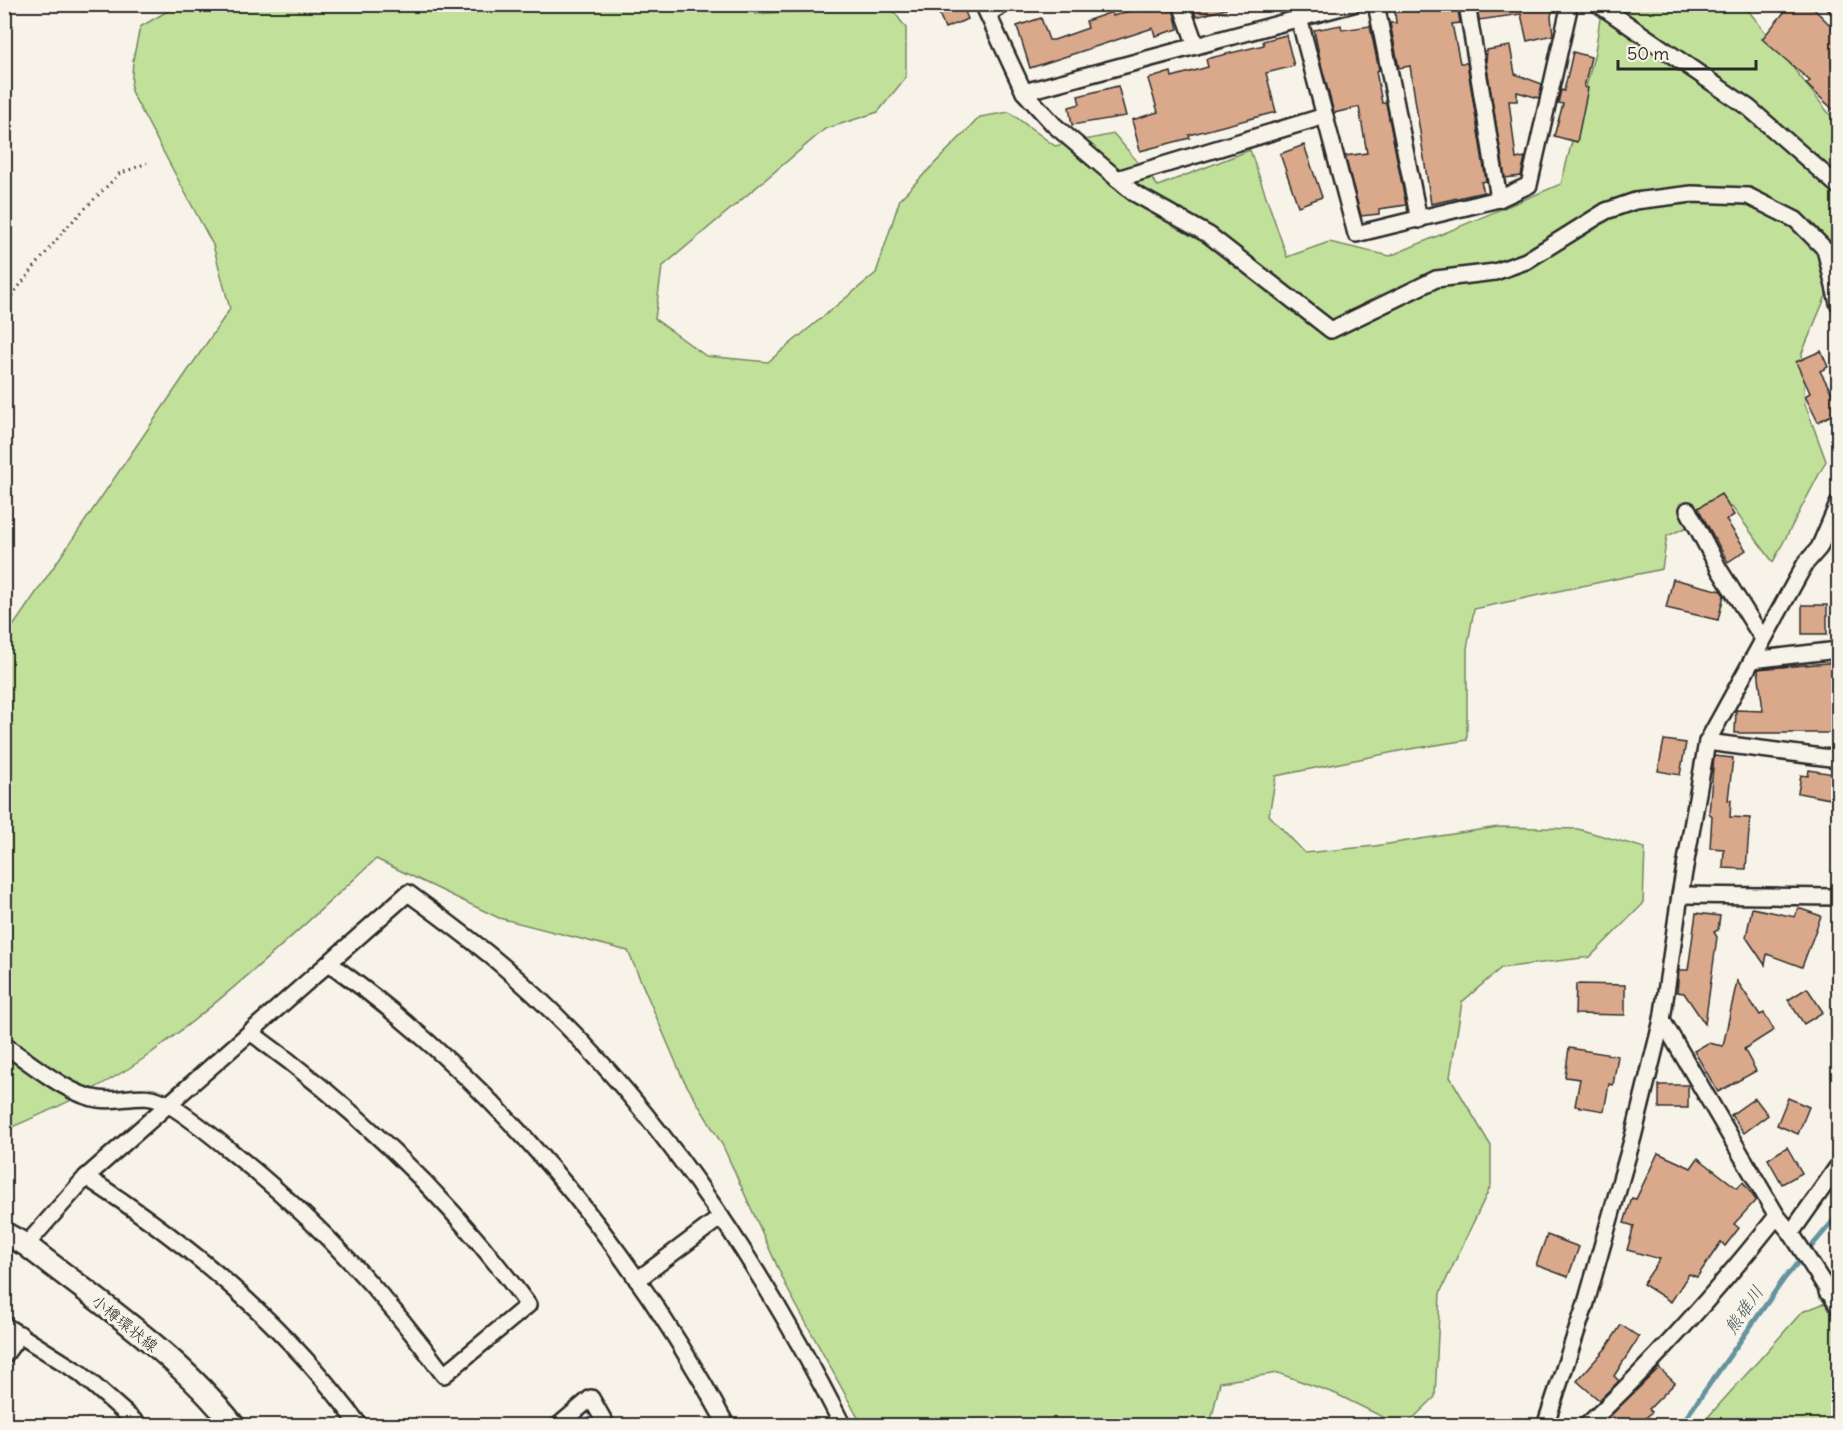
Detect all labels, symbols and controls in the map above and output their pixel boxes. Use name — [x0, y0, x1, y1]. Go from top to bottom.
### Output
scale bar — [1618, 33, 1756, 71]
text: 50 m — [1627, 42, 1669, 65]
water label: 熊碓川 — [1719, 1281, 1768, 1338]
street label: 小樽環状線 — [88, 1290, 162, 1356]

